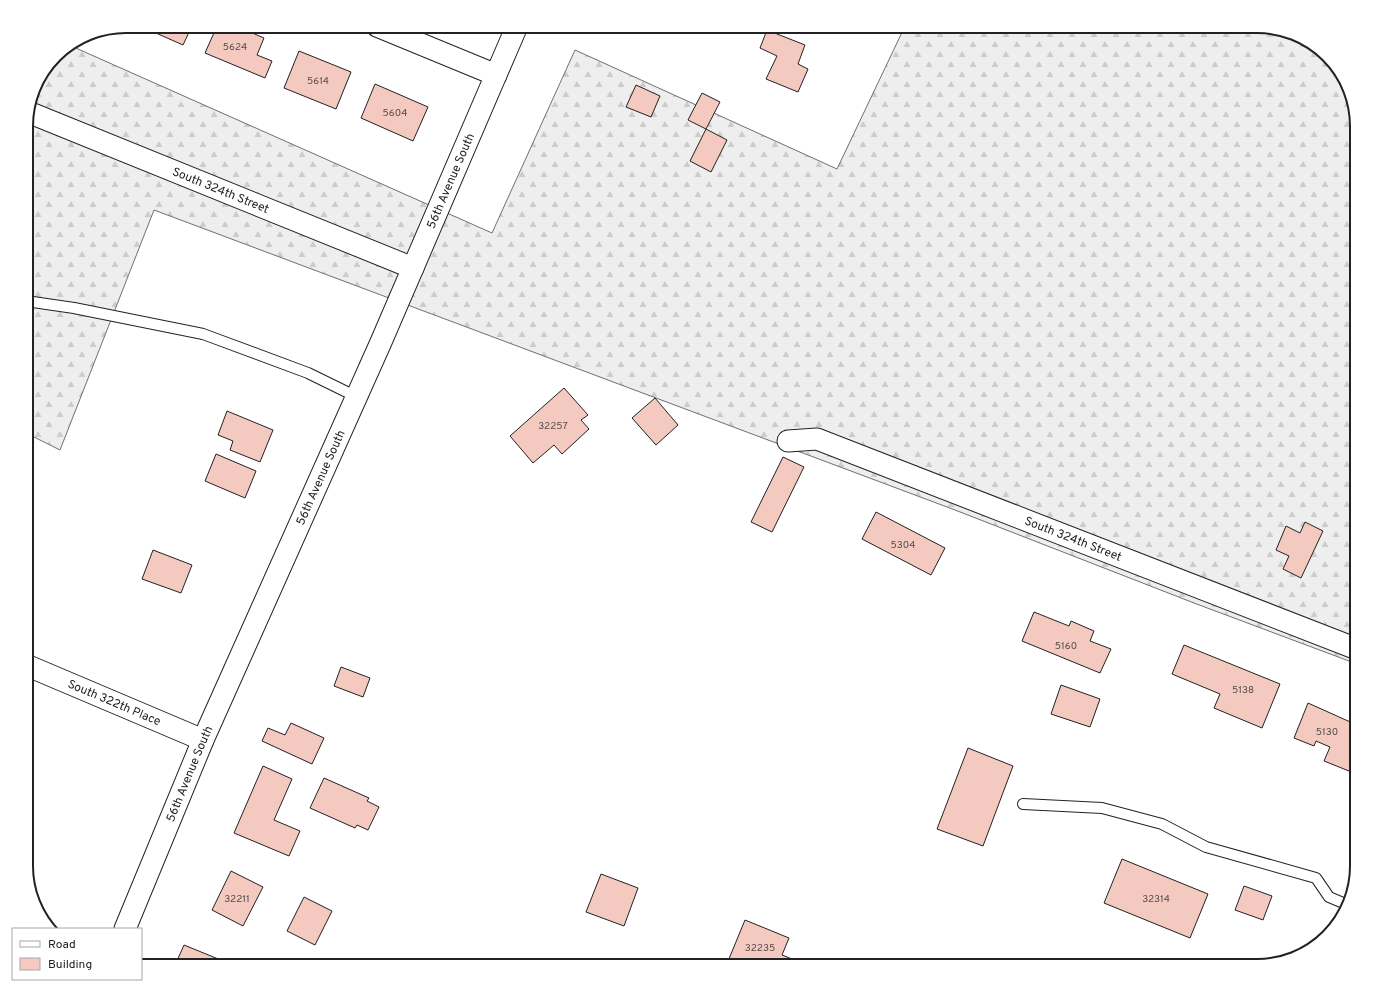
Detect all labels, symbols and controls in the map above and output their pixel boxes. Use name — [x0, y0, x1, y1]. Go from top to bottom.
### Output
house number: 5624 — [223, 41, 247, 54]
house number: 5614 — [307, 75, 329, 88]
house number: 5604 — [383, 107, 407, 120]
street label: 56th Avenue South — [424, 131, 479, 231]
street label: South 324th Street — [170, 164, 271, 218]
house number: 32257 — [538, 420, 568, 433]
street label: 56th Avenue South — [293, 428, 350, 528]
street label: South 324th Street — [1022, 513, 1124, 566]
house number: 5304 — [891, 539, 915, 552]
house number: 5160 — [1055, 640, 1077, 653]
street label: South 322th Place — [65, 677, 163, 730]
house number: 5138 — [1232, 684, 1254, 697]
street label: 56th Avenue South — [163, 724, 217, 825]
house number: 5130 — [1316, 726, 1338, 739]
house number: 32211 — [224, 893, 250, 906]
house number: 32314 — [1142, 893, 1170, 906]
legend — [12, 928, 142, 980]
text: Road — [48, 937, 76, 953]
house number: 32235 — [745, 942, 775, 955]
text: Building — [48, 957, 92, 973]

